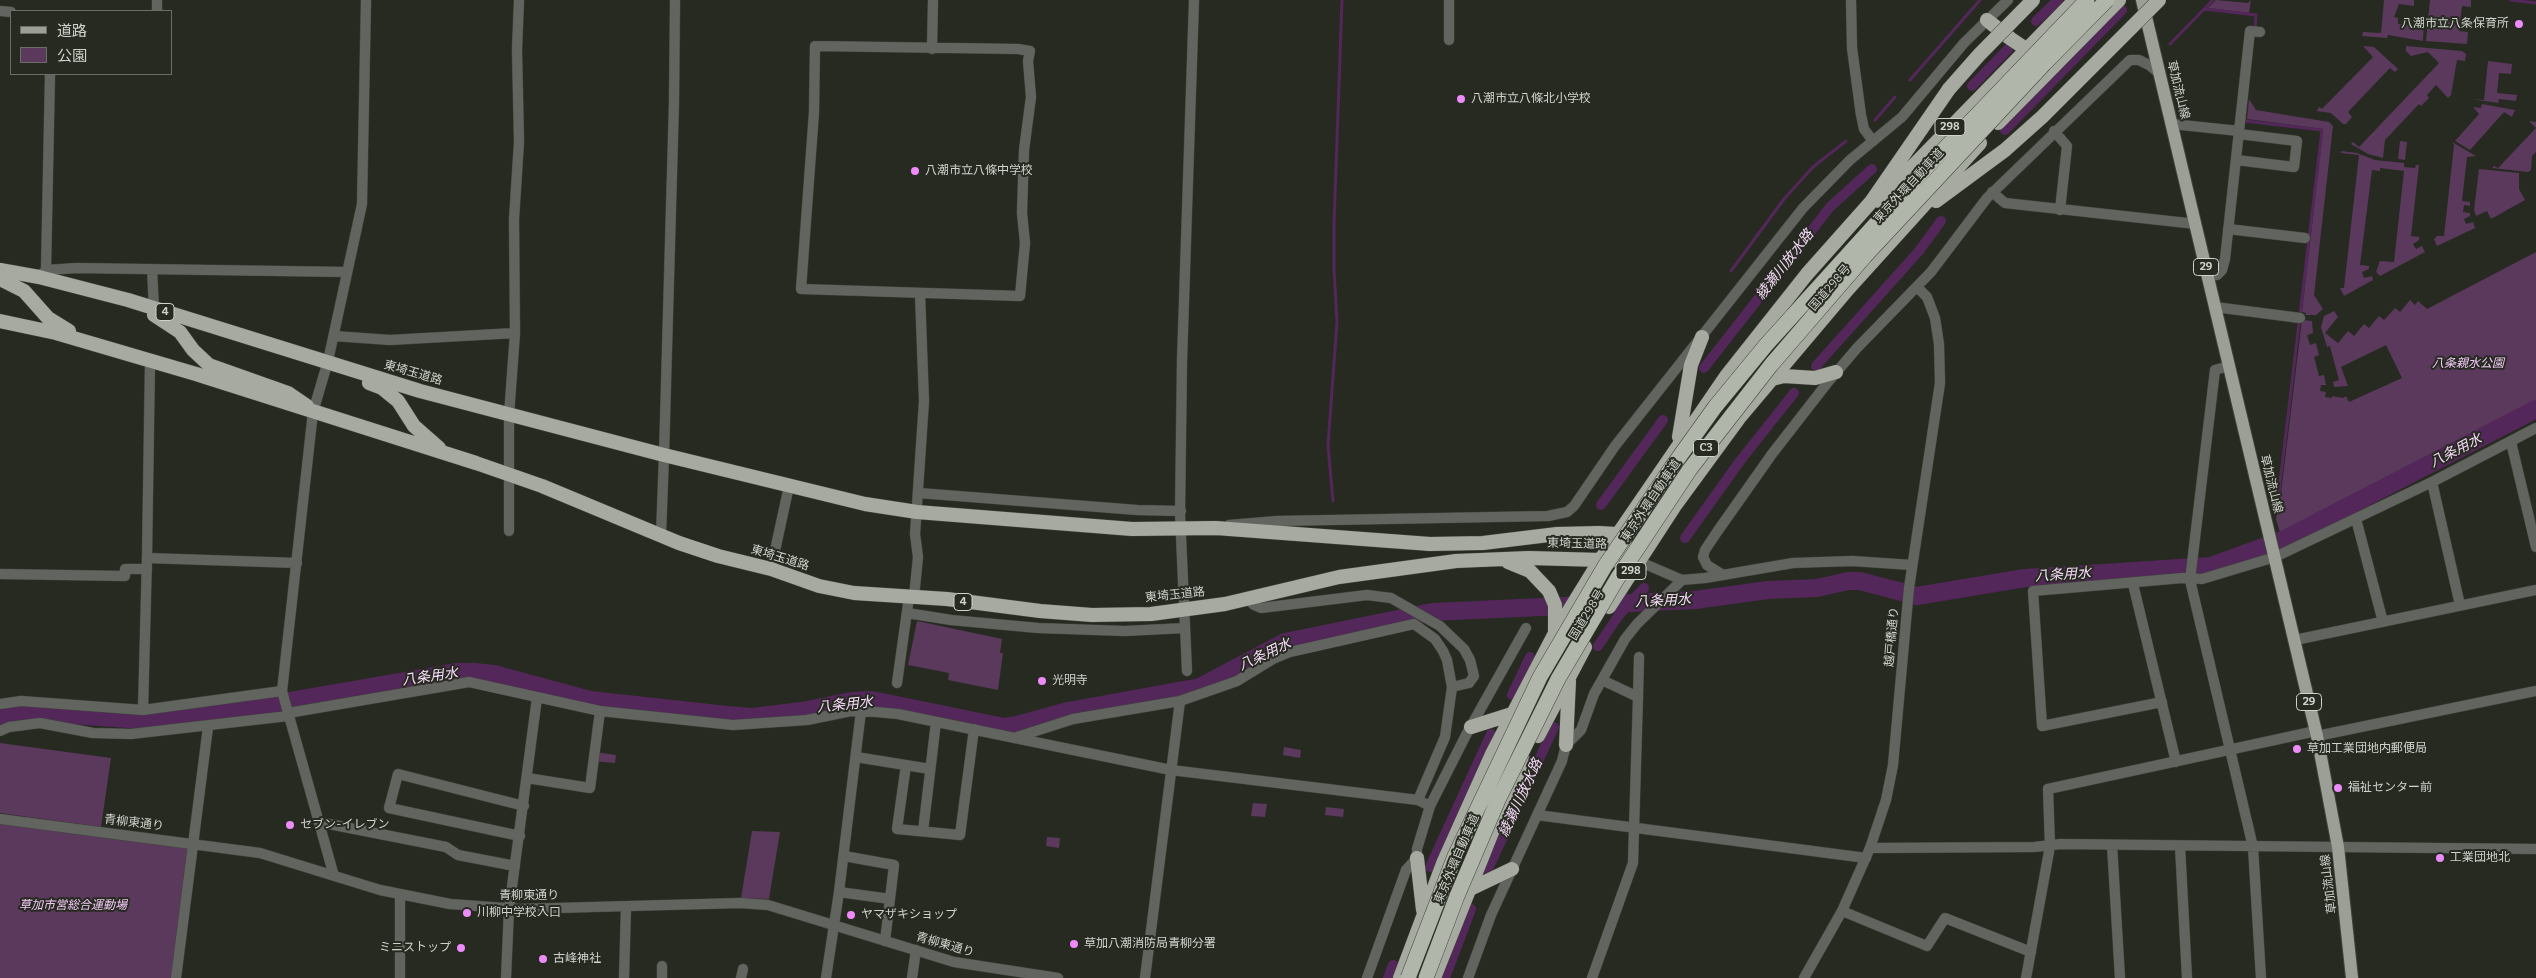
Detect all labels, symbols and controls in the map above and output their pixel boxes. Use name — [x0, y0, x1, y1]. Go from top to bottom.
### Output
legend — [10, 10, 172, 75]
place label: 八潮市立八条保育所 — [2401, 17, 2509, 31]
marker: 八潮市立八条保育所 — [2513, 18, 2525, 30]
text: 道路 — [57, 22, 87, 40]
text: 公園 — [57, 47, 87, 65]
street label: 草加流山線 — [2164, 59, 2192, 121]
place label: 八潮市立八條北小学校 — [1471, 92, 1591, 106]
marker: 八潮市立八條北小学校 — [1455, 93, 1467, 105]
road number: 298 — [1935, 118, 1965, 136]
street label: 東京外環自動車道 — [1871, 146, 1947, 226]
place label: 八潮市立八條中学校 — [925, 164, 1033, 178]
marker: 八潮市立八條中学校 — [909, 165, 921, 177]
water label: 綾瀬川放水路 — [1753, 227, 1817, 303]
road number: 29 — [2194, 258, 2218, 276]
street label: 国道298号 — [1806, 262, 1854, 314]
road number: 4 — [156, 304, 174, 320]
park label: 八条親水公園 — [2432, 357, 2504, 371]
street label: 東埼玉道路 — [382, 358, 444, 388]
water label: 八条用水 — [2427, 431, 2485, 471]
road number: C3 — [1694, 439, 1718, 456]
street label: 草加流山線 — [2257, 453, 2285, 515]
street label: 東京外環自動車道 — [1618, 457, 1684, 545]
street label: 東埼玉道路 — [1547, 536, 1607, 552]
street label: 東埼玉道路 — [749, 542, 811, 574]
road number: 298 — [1616, 562, 1646, 580]
water label: 八条用水 — [2034, 565, 2092, 585]
street label: 東埼玉道路 — [1144, 585, 1206, 605]
street label: 国道298号 — [1566, 587, 1608, 643]
water label: 八条用水 — [1635, 591, 1691, 611]
road number: 4 — [954, 594, 972, 610]
street label: 越戸橋通り — [1882, 606, 1902, 668]
water label: 八条用水 — [1236, 636, 1294, 674]
water label: 八条用水 — [401, 665, 459, 689]
place label: 光明寺 — [1052, 674, 1088, 688]
marker: 光明寺 — [1036, 675, 1048, 687]
water label: 八条用水 — [816, 694, 874, 716]
road number: 29 — [2296, 694, 2322, 710]
place label: 草加工業団地内郵便局 — [2307, 742, 2427, 756]
marker: 草加工業団地内郵便局 — [2291, 743, 2303, 755]
water label: 綾瀬川放水路 — [1496, 756, 1546, 840]
place label: 福祉センター前 — [2348, 781, 2432, 795]
marker: 福祉センター前 — [2332, 782, 2344, 794]
street label: 青柳東通り — [103, 812, 165, 834]
street label: 東京外環自動車道 — [1432, 812, 1482, 906]
place label: セブン-イレブン — [300, 818, 389, 832]
marker: セブン-イレブン — [284, 819, 296, 831]
place label: 工業団地北 — [2450, 851, 2510, 865]
marker: 工業団地北 — [2434, 852, 2446, 864]
street label: 草加流山線 — [2318, 853, 2340, 915]
street label: 青柳東通り — [499, 889, 559, 903]
park label: 草加市営総合運動場 — [19, 899, 127, 913]
place label: 川柳中学校入口 — [477, 906, 561, 920]
marker: 川柳中学校入口 — [461, 907, 473, 919]
place label: ヤマザキショップ — [861, 908, 957, 922]
marker: ヤマザキショップ — [845, 909, 857, 921]
street label: 青柳東通り — [914, 930, 976, 960]
place label: 草加八潮消防局青柳分署 — [1084, 937, 1216, 951]
marker: 草加八潮消防局青柳分署 — [1068, 938, 1080, 950]
place label: ミニストップ — [379, 941, 451, 955]
marker: ミニストップ — [455, 942, 467, 954]
place label: 古峰神社 — [553, 952, 601, 966]
marker: 古峰神社 — [537, 953, 549, 965]

